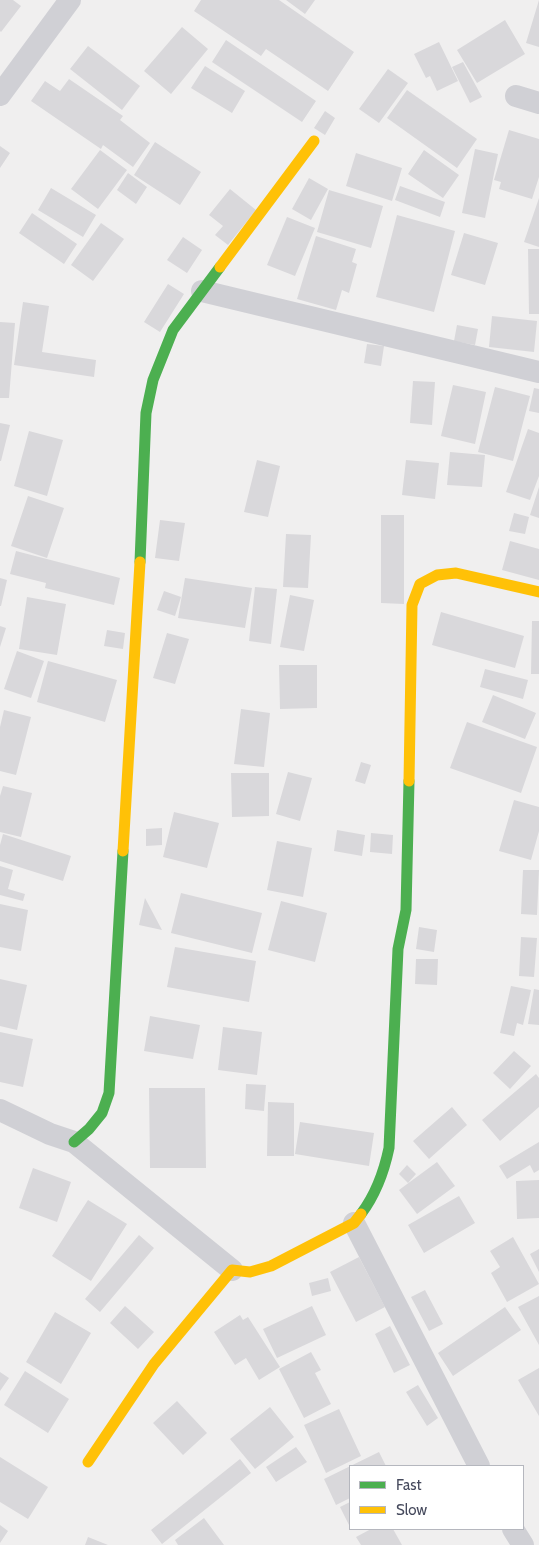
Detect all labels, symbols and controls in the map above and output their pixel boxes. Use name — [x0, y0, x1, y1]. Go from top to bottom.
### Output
legend — [349, 1465, 524, 1530]
text: Fast — [396, 1476, 421, 1494]
text: Slow — [396, 1501, 427, 1519]

